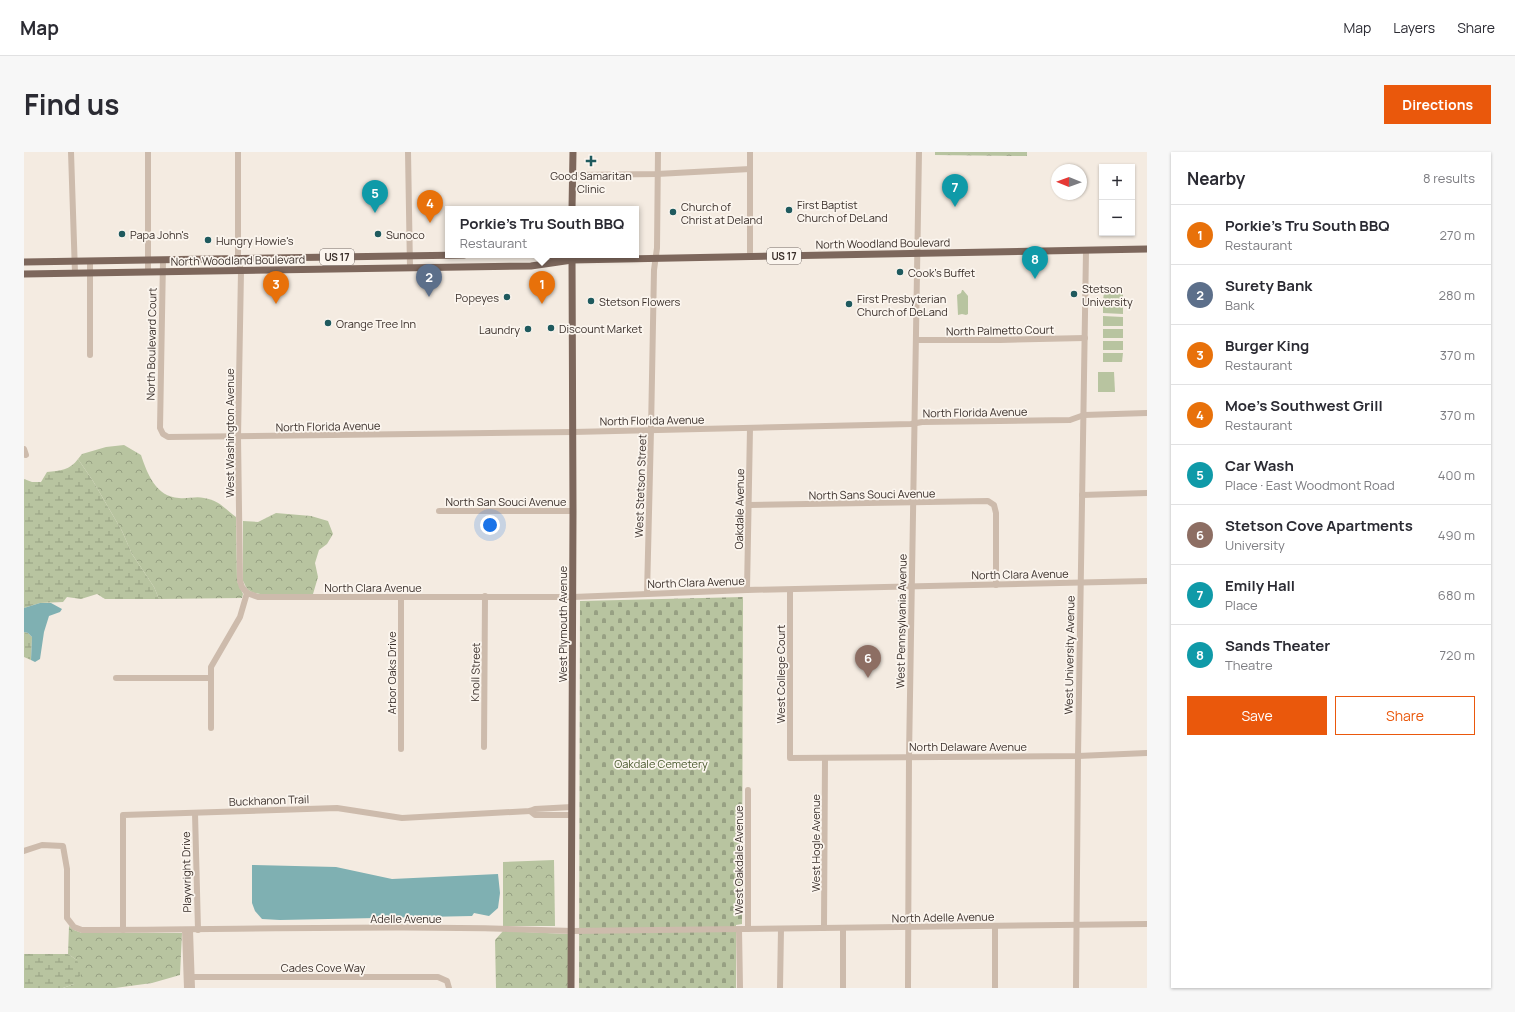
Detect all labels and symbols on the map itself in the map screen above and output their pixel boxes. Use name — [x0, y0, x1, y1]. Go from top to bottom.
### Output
marker: Good Samaritan Clinic — [585, 155, 597, 167]
north arrow — [1051, 164, 1087, 200]
place label: Good Samaritan Clinic — [550, 168, 632, 196]
pin: 7 — [942, 174, 968, 207]
pin: 5 — [362, 180, 388, 213]
pin: 4 — [417, 190, 443, 223]
place label: First Baptist Church of DeLand — [797, 197, 888, 225]
place label: Church of Christ at Deland — [681, 199, 763, 227]
marker: First Baptist Church of DeLand — [784, 205, 794, 215]
marker: Church of Christ at Deland — [668, 207, 678, 217]
place label: Papa John's — [130, 227, 189, 242]
place label: Sunoco — [386, 227, 425, 242]
marker: Papa John's — [117, 229, 127, 239]
marker: Sunoco — [373, 229, 383, 239]
place label: Hungry Howie's — [216, 233, 294, 248]
street label: North Woodland Boulevard — [816, 234, 950, 252]
marker: Hungry Howie's — [203, 235, 213, 245]
pin: 8 — [1022, 246, 1048, 279]
road number: US 17 — [767, 248, 801, 264]
road number: US 17 — [320, 249, 354, 265]
street label: North Woodland Boulevard — [171, 251, 305, 269]
pin: 2 — [416, 264, 442, 297]
place label: Cook's Buffet — [908, 265, 975, 280]
marker: Cook's Buffet — [895, 267, 905, 277]
pin: 3 — [263, 271, 289, 304]
pin: 1 — [529, 271, 555, 304]
place label: Stetson University — [1082, 281, 1133, 309]
street label: North Boulevard Court — [143, 287, 159, 401]
marker: Stetson University — [1069, 289, 1079, 299]
place label: Popeyes — [455, 290, 499, 305]
place label: First Presbyterian Church of DeLand — [857, 291, 948, 319]
marker: Popeyes — [502, 292, 512, 302]
place label: Stetson Flowers — [599, 294, 681, 309]
marker: Stetson Flowers — [586, 296, 596, 306]
marker: First Presbyterian Church of DeLand — [844, 299, 854, 309]
place label: Orange Tree Inn — [336, 316, 416, 331]
marker: Orange Tree Inn — [323, 318, 333, 328]
place label: Discount Market — [559, 321, 642, 336]
place label: Laundry — [479, 322, 520, 337]
street label: North Palmetto Court — [946, 322, 1054, 338]
marker: Discount Market — [546, 323, 556, 333]
marker: Laundry — [523, 324, 533, 334]
street label: West Washington Avenue — [222, 368, 237, 498]
street label: North Florida Avenue — [922, 404, 1028, 420]
street label: North Florida Avenue — [599, 412, 705, 428]
street label: North Florida Avenue — [275, 418, 381, 434]
street label: West Stetson Street — [631, 434, 649, 538]
street label: Oakdale Avenue — [731, 468, 747, 550]
street label: North Sans Souci Avenue — [809, 485, 936, 503]
street label: North San Souci Avenue — [446, 494, 567, 509]
your location — [480, 515, 500, 535]
street label: West Pennsylvania Avenue — [892, 553, 910, 688]
street label: West Plymouth Avenue — [555, 565, 570, 682]
street label: North Clara Avenue — [971, 566, 1069, 582]
street label: North Clara Avenue — [647, 573, 745, 591]
street label: North Clara Avenue — [324, 580, 422, 595]
street label: West University Avenue — [1060, 595, 1078, 715]
street label: West College Court — [773, 625, 788, 723]
street label: Arbor Oaks Drive — [384, 631, 399, 715]
street label: Knoll Street — [467, 642, 483, 702]
pin: 6 — [855, 645, 881, 678]
street label: North Delaware Avenue — [909, 739, 1027, 754]
park label: Oakdale Cemetery — [614, 756, 708, 771]
street label: Buckhanon Trail — [229, 791, 309, 809]
street label: West Hogle Avenue — [808, 794, 823, 892]
street label: West Oakdale Avenue — [731, 805, 746, 915]
street label: Playwright Drive — [178, 831, 194, 913]
street label: North Adelle Avenue — [892, 909, 995, 925]
street label: Adelle Avenue — [370, 911, 442, 926]
street label: Cades Cove Way — [281, 960, 365, 975]

